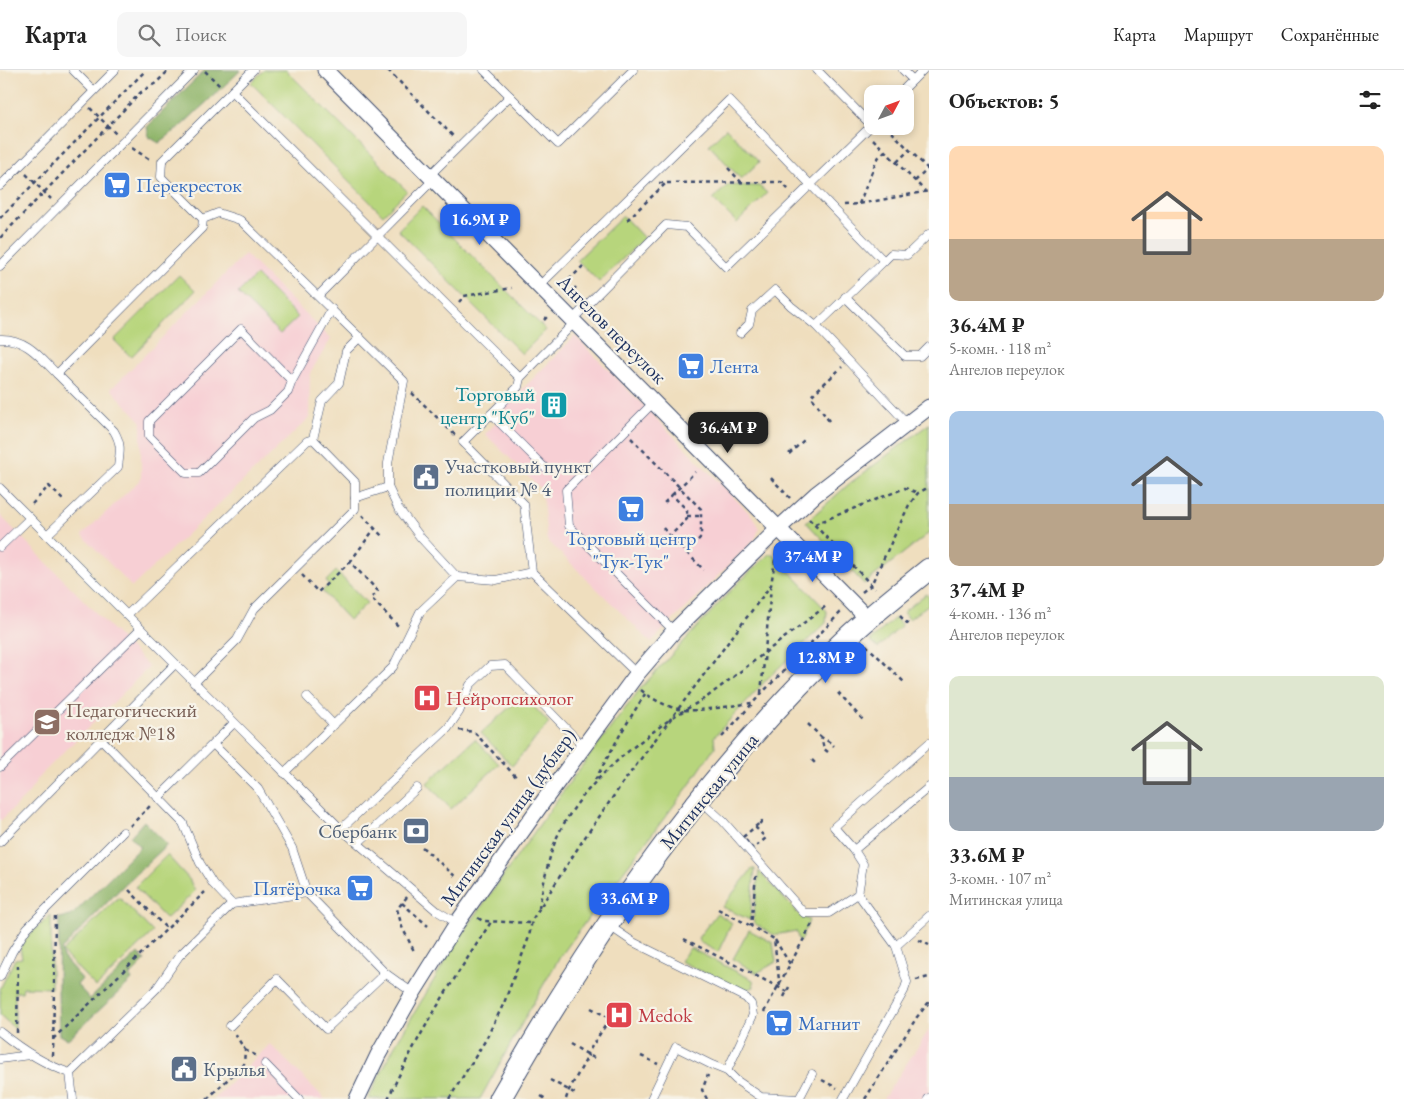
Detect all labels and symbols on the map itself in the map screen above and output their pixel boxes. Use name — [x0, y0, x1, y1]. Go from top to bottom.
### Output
north arrow — [864, 85, 914, 135]
supermarket icon: Перекресток — [102, 170, 132, 200]
place label: Перекресток — [136, 172, 242, 198]
pin: 16.9M ₽ — [434, 204, 526, 246]
street label: Ангелов переулок — [551, 268, 673, 390]
supermarket icon: Лента — [676, 351, 706, 381]
place label: Лента — [710, 353, 759, 379]
place label: Торговый центр "Куб" — [440, 381, 535, 430]
building icon: Торговый центр "Куб" — [539, 390, 569, 420]
pin: 36.4M ₽ — [682, 412, 774, 454]
place label: Участковый пункт полиции № 4 — [444, 453, 591, 502]
public building icon: Участковый пункт полиции № 4 — [411, 462, 441, 492]
supermarket icon: Торговый центр "Тук-Тук" — [616, 494, 646, 524]
place label: Торговый центр "Тук-Тук" — [566, 525, 696, 574]
pin: 37.4M ₽ — [767, 540, 859, 583]
pin: 12.8M ₽ — [780, 642, 872, 684]
hospital icon: Нейропсихолог — [412, 683, 442, 713]
place label: Нейропсихолог — [446, 685, 573, 711]
place label: Педагогический колледж №18 — [66, 697, 198, 746]
school or university icon: Педагогический колледж №18 — [32, 707, 62, 737]
street label: Митинская улица (дублер) — [435, 723, 581, 911]
street label: Митинская улица — [654, 727, 764, 855]
bank icon: Сбербанк — [401, 816, 431, 846]
place label: Сбербанк — [318, 818, 397, 844]
supermarket icon: Пятёрочка — [345, 873, 375, 903]
place label: Пятёрочка — [253, 875, 341, 901]
pin: 33.6M ₽ — [583, 882, 675, 925]
hospital icon: Medok — [604, 1000, 634, 1030]
place label: Medok — [638, 1002, 693, 1028]
supermarket icon: Магнит — [764, 1008, 794, 1038]
place label: Магнит — [798, 1010, 860, 1036]
public building icon: Крылья — [169, 1054, 199, 1084]
place label: Крылья — [203, 1056, 266, 1082]

